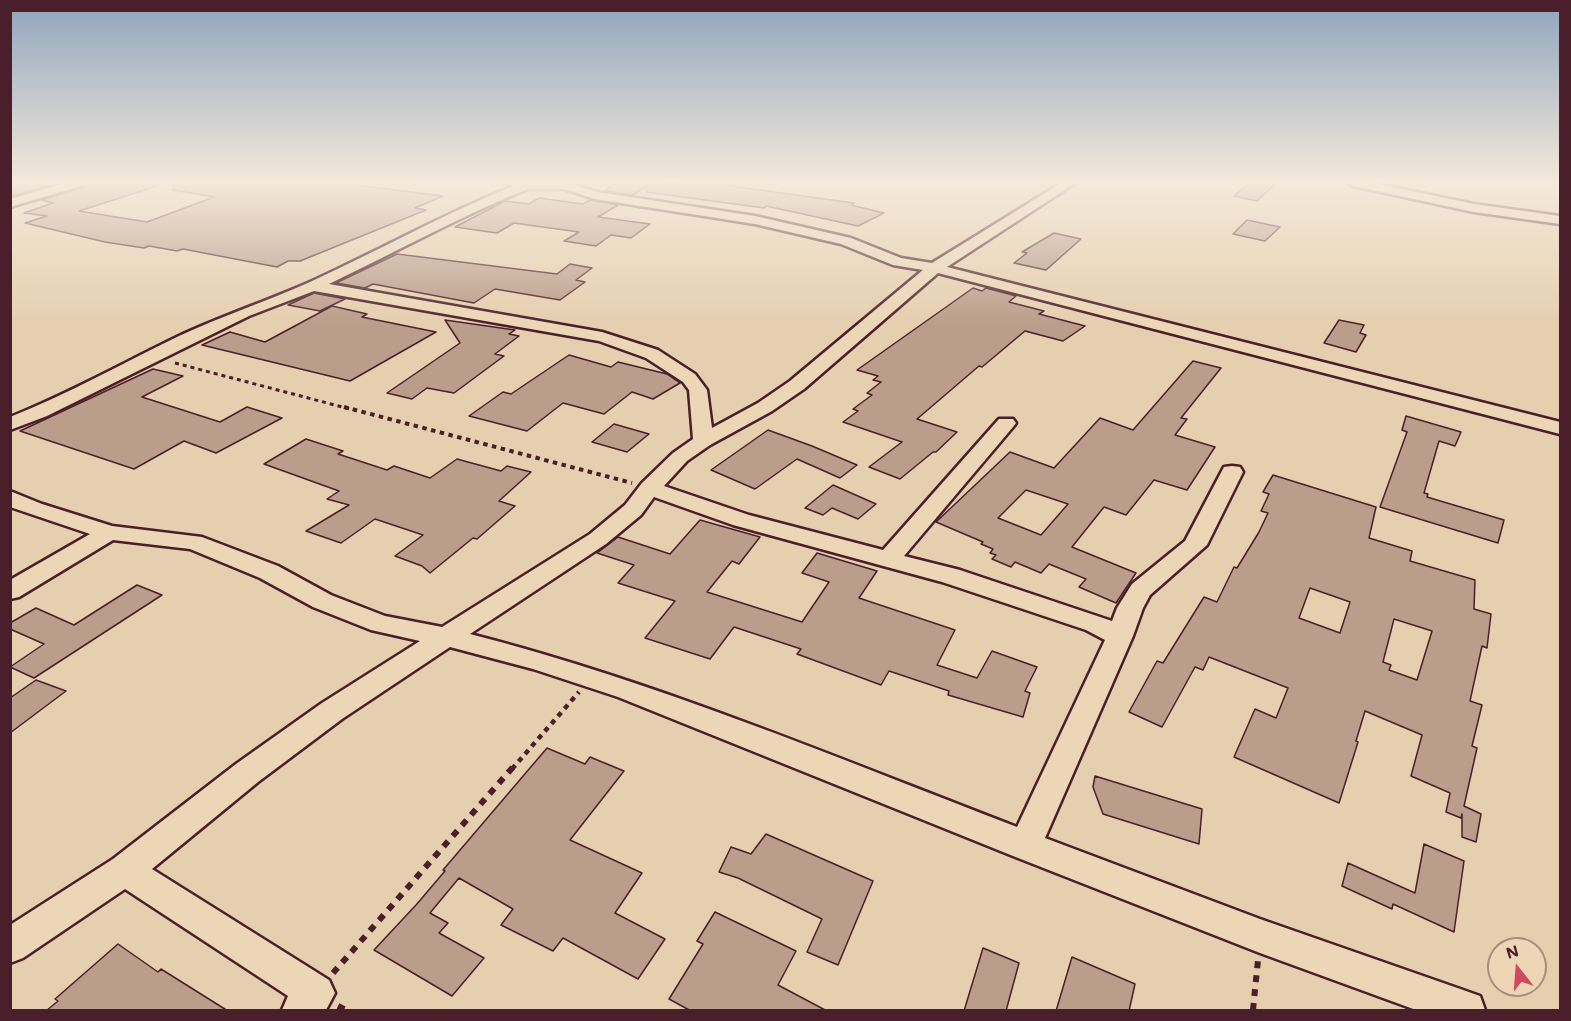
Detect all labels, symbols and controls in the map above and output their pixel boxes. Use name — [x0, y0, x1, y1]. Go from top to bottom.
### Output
north arrow — [1487, 937, 1547, 997]
text: N — [1503, 939, 1521, 963]

